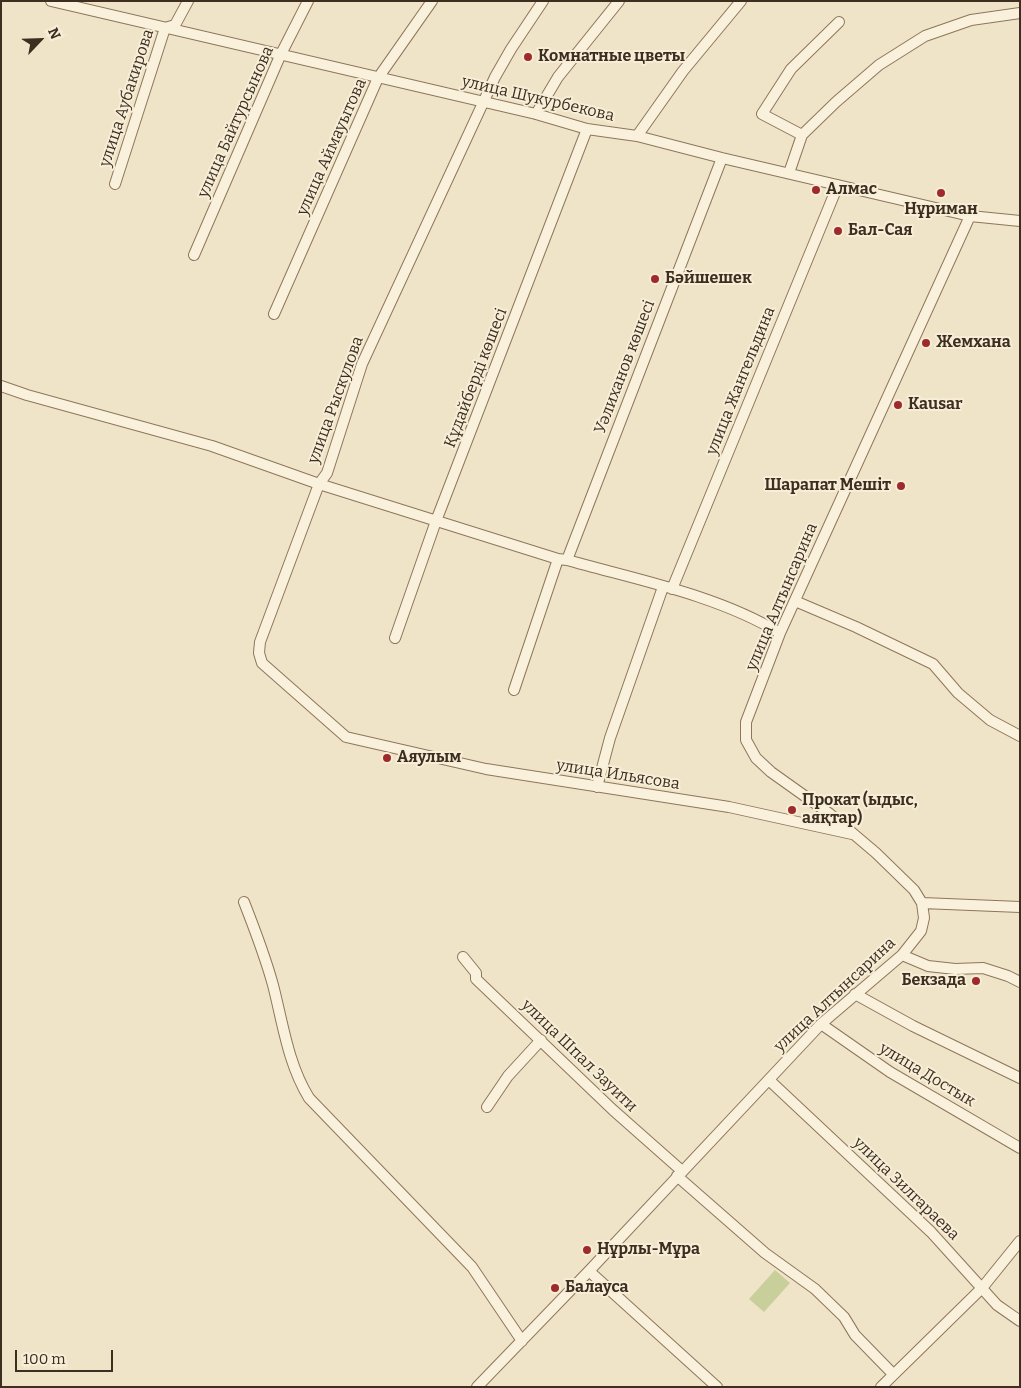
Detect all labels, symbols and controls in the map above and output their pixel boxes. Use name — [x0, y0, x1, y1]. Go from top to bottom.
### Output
north arrow — [15, 15, 65, 65]
text: N — [44, 25, 64, 42]
street label: улица Аубакирова — [96, 27, 158, 169]
street label: улица Байтурсынова — [194, 43, 278, 201]
place label: Комнатные цветы — [538, 47, 685, 67]
marker: Комнатные цветы — [522, 51, 534, 63]
street label: улица Шукурбекова — [460, 72, 616, 126]
street label: улица Аймауытова — [293, 75, 371, 219]
place label: Алмас — [826, 180, 877, 200]
marker: Алмас — [810, 184, 822, 196]
marker: Нұриман — [935, 187, 947, 199]
place label: Нұриман — [904, 200, 978, 220]
place label: Бал-Сая — [848, 221, 912, 241]
marker: Бал-Сая — [832, 225, 844, 237]
place label: Бәйшешек — [665, 269, 752, 289]
marker: Бәйшешек — [649, 273, 661, 285]
street label: Уәлиханов көшесі — [591, 297, 659, 437]
street label: улица Жангельдина — [703, 304, 779, 458]
street label: Құдайберді көшесі — [441, 305, 511, 451]
place label: Жемхана — [936, 333, 1011, 353]
street label: улица Рыскулова — [304, 334, 368, 466]
marker: Жемхана — [920, 337, 932, 349]
place label: Kausar — [908, 395, 963, 415]
marker: Kausar — [892, 399, 904, 411]
place label: Шарапат Мешіт — [764, 476, 891, 496]
marker: Шарапат Мешіт — [895, 480, 907, 492]
street label: улица Алтынсарина — [742, 520, 822, 674]
place label: Аяулым — [397, 748, 461, 768]
marker: Аяулым — [381, 752, 393, 764]
street label: улица Ильясова — [555, 756, 681, 794]
place label: Прокат (ыдыс, аяқтар) — [802, 791, 918, 829]
marker: Прокат (ыдыс, аяқтар) — [786, 804, 798, 816]
street label: улица Алтынсарина — [770, 934, 900, 1056]
place label: Бекзада — [902, 971, 966, 991]
marker: Бекзада — [970, 975, 982, 987]
street label: улица Шпал Зауити — [517, 996, 641, 1116]
street label: улица Достык — [876, 1039, 978, 1111]
street label: улица Зилгараева — [849, 1133, 963, 1245]
place label: Нұрлы-Мұра — [597, 1240, 700, 1260]
marker: Нұрлы-Мұра — [581, 1244, 593, 1256]
place label: Балауса — [565, 1278, 628, 1298]
marker: Балауса — [549, 1282, 561, 1294]
scale bar — [18, 1340, 115, 1372]
text: 100 m — [23, 1350, 66, 1368]

